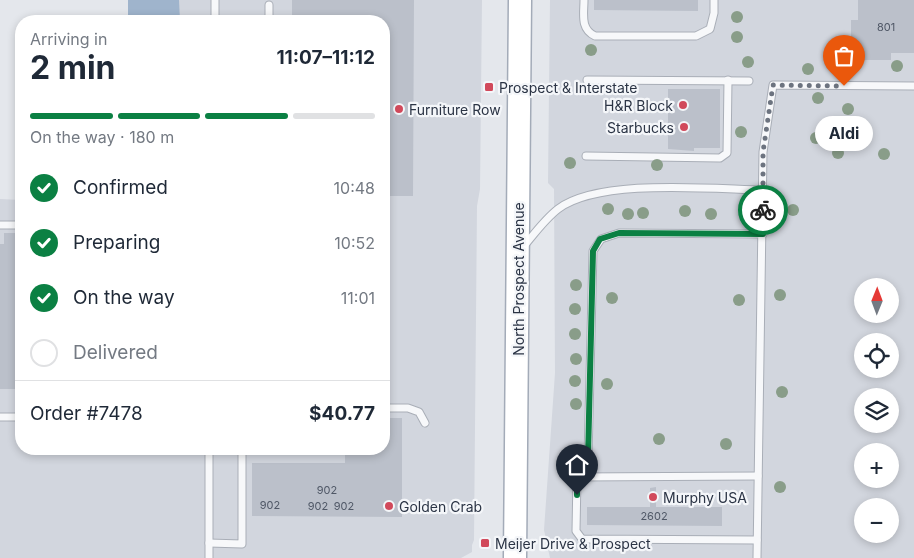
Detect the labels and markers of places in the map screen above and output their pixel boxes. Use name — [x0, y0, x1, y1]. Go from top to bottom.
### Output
pin — [823, 35, 865, 86]
place label: Prospect & Interstate — [499, 79, 637, 96]
marker: Prospect & Interstate — [483, 81, 495, 93]
place label: H&R Block — [604, 97, 673, 114]
marker: H&R Block — [677, 99, 689, 111]
place label: Furniture Row — [409, 101, 501, 118]
marker: Furniture Row — [393, 103, 405, 115]
callout: Aldi — [815, 116, 873, 151]
place label: Starbucks — [607, 119, 674, 136]
marker: Starbucks — [678, 121, 690, 133]
pin — [556, 444, 598, 495]
place label: Murphy USA — [663, 489, 747, 506]
marker: Murphy USA — [647, 491, 659, 503]
place label: Golden Crab — [399, 498, 482, 515]
marker: Golden Crab — [383, 500, 395, 512]
place label: Meijer Drive & Prospect — [495, 535, 651, 552]
marker: Meijer Drive & Prospect — [479, 537, 491, 549]

